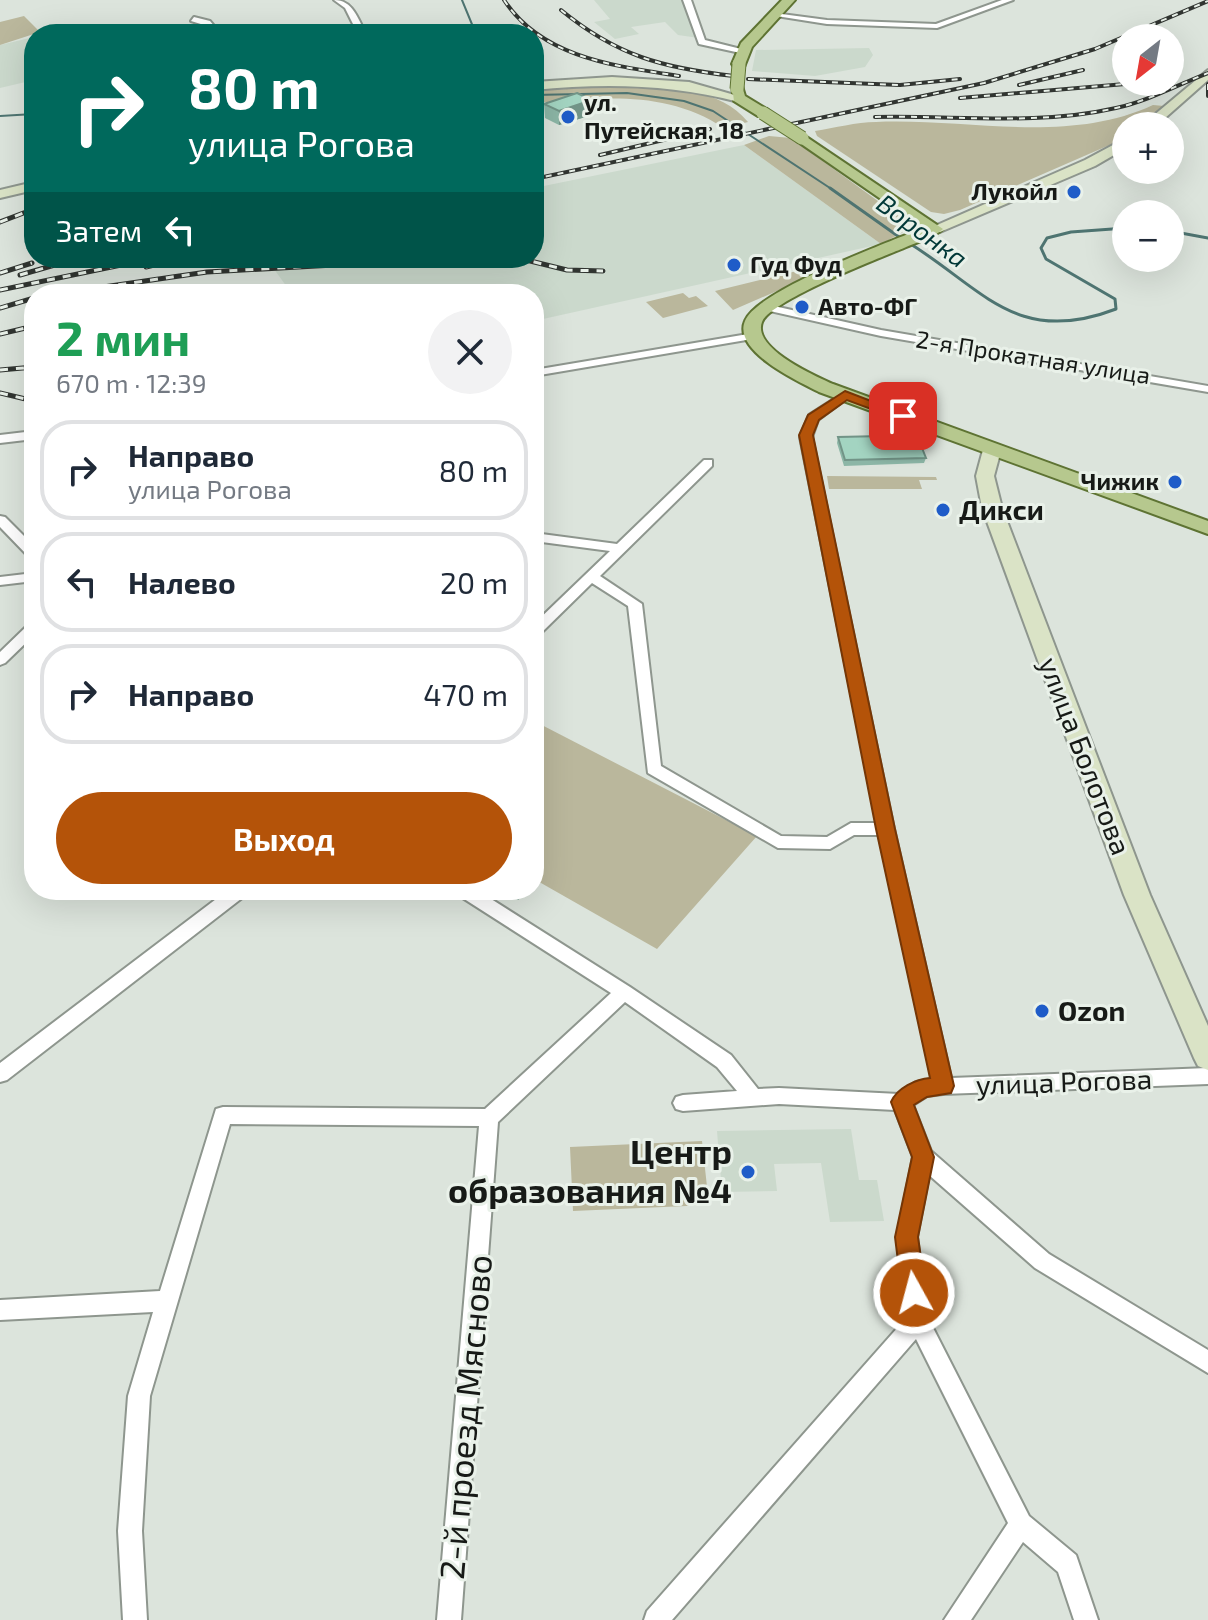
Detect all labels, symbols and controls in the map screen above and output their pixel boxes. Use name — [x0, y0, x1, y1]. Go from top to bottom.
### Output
north arrow — [1112, 24, 1184, 96]
map controls — [1112, 24, 1184, 272]
text: 80 m — [188, 53, 320, 120]
icon: right — [56, 56, 160, 160]
place label: ул. Путейская, 18 — [584, 87, 744, 144]
marker: ул. Путейская, 18 — [559, 108, 577, 126]
button: + — [1112, 112, 1184, 184]
text: улица Рогова — [188, 121, 415, 164]
place label: Лукойл — [972, 176, 1058, 205]
marker: Лукойл — [1065, 183, 1083, 201]
water label: Воронка — [872, 187, 974, 273]
button: − — [1112, 200, 1184, 272]
icon: left — [158, 208, 202, 252]
text: Затем — [56, 212, 142, 248]
place label: Гуд Фуд — [750, 249, 842, 278]
marker: Гуд Фуд — [725, 256, 743, 274]
place label: Авто-ФГ — [818, 291, 917, 320]
marker: Авто-ФГ — [793, 298, 811, 316]
text: 2 мин — [56, 308, 190, 366]
button: close — [428, 310, 512, 394]
street label: 2-я Прокатная улица — [914, 324, 1152, 390]
text: 670 m · 12:39 — [56, 367, 207, 398]
pin — [869, 382, 937, 450]
icon: arrive — [881, 394, 925, 438]
text: Направо — [128, 437, 254, 473]
icon: right — [60, 448, 104, 492]
text: 80 m — [439, 452, 508, 488]
place label: Чижик — [1081, 466, 1159, 495]
text: улица Рогова — [128, 473, 292, 504]
marker: Чижик — [1166, 473, 1184, 491]
place label: Дикси — [959, 492, 1044, 526]
marker: Дикси — [934, 501, 952, 519]
icon: left — [60, 560, 104, 604]
text: Налево — [128, 564, 236, 600]
text: 20 m — [440, 564, 508, 600]
street label: улица Болотова — [1033, 652, 1139, 859]
icon: right — [60, 672, 104, 716]
text: Направо — [128, 676, 254, 712]
text: 470 m — [423, 676, 508, 712]
button: Выход — [56, 792, 512, 884]
place label: Ozon — [1058, 993, 1125, 1027]
marker: Ozon — [1033, 1002, 1051, 1020]
street label: улица Рогова — [975, 1061, 1153, 1101]
place label: Центр образования №4 — [448, 1130, 732, 1210]
marker: Центр образования №4 — [739, 1163, 757, 1181]
position arrow — [872, 1251, 956, 1335]
street label: 2-й проезд Мясново — [430, 1253, 499, 1581]

